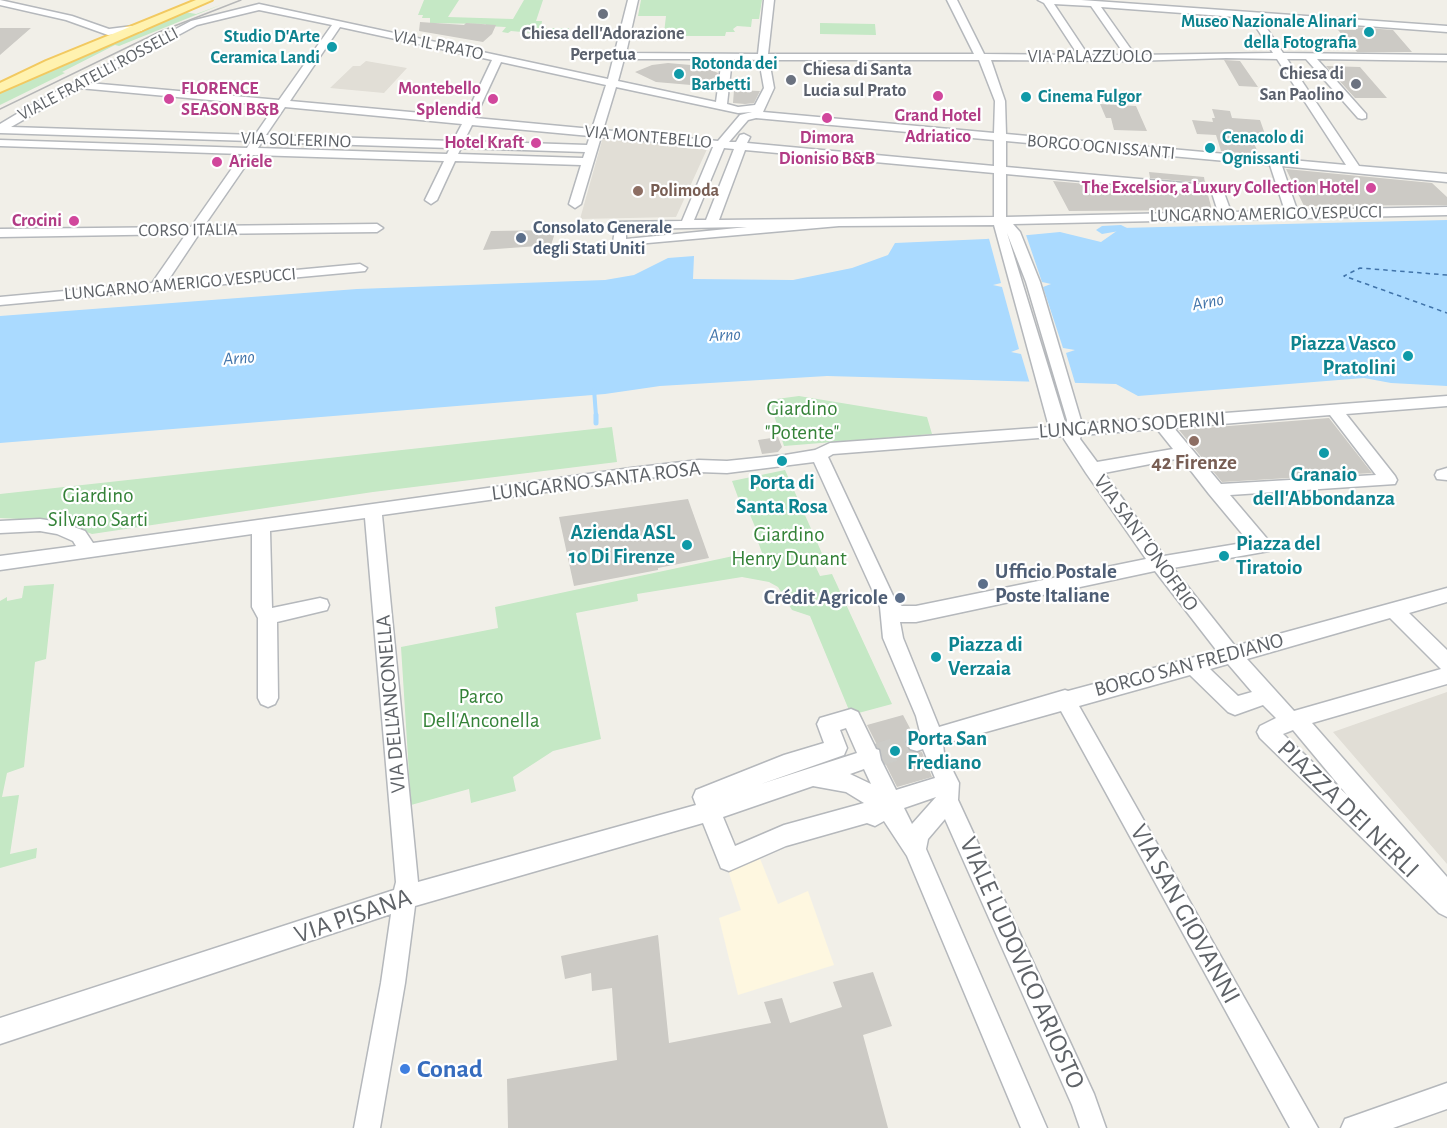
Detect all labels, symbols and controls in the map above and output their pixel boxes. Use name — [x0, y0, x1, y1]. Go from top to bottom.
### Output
marker: Chiesa dell'Adorazione Perpetua — [596, 7, 610, 21]
place label: Museo Nazionale Alinari della Fotografia — [1181, 11, 1357, 54]
street label: VIALE FRATELLI ROSSELLI — [14, 23, 182, 125]
place label: Chiesa dell'Adorazione Perpetua — [521, 23, 685, 66]
street label: VIA IL PRATO — [391, 25, 485, 65]
marker: Museo Nazionale Alinari della Fotografia — [1362, 25, 1376, 39]
place label: Studio D'Arte Ceramica Landi — [210, 26, 320, 68]
marker: Studio D'Arte Ceramica Landi — [325, 40, 339, 54]
street label: VIA PALAZZUOLO — [1027, 46, 1153, 68]
place label: Rotonda dei Barbetti — [691, 53, 778, 96]
place label: Chiesa di Santa Lucia sul Prato — [803, 59, 912, 101]
place label: Chiesa di San Paolino — [1260, 63, 1344, 106]
marker: Rotonda dei Barbetti — [672, 67, 686, 81]
marker: Chiesa di Santa Lucia sul Prato — [784, 73, 798, 87]
marker: Chiesa di San Paolino — [1349, 77, 1363, 91]
place label: FLORENCE SEASON B&B — [181, 78, 279, 121]
place label: Montebello Splendid — [398, 78, 481, 121]
place label: Cinema Fulgor — [1038, 86, 1142, 108]
marker: Grand Hotel Adriatico — [931, 89, 945, 103]
marker: Cinema Fulgor — [1019, 90, 1033, 104]
marker: FLORENCE SEASON B&B — [162, 92, 176, 106]
marker: Montebello Splendid — [486, 92, 500, 106]
place label: Grand Hotel Adriatico — [895, 105, 981, 148]
marker: Dimora Dionisio B&B — [820, 111, 834, 125]
street label: VIA MONTEBELLO — [583, 121, 713, 153]
street label: VIA SOLFERINO — [240, 127, 352, 153]
place label: Dimora Dionisio B&B — [779, 127, 875, 170]
place label: Cenacolo di Ognissanti — [1222, 127, 1304, 170]
street label: BORGO OGNISSANTI — [1026, 130, 1176, 164]
place label: Hotel Kraft — [444, 132, 524, 154]
marker: Hotel Kraft — [529, 136, 543, 150]
marker: Cenacolo di Ognissanti — [1203, 141, 1217, 155]
place label: Ariele — [229, 151, 272, 173]
marker: Ariele — [210, 155, 224, 169]
place label: The Excelsior, a Luxury Collection Hotel — [1082, 177, 1359, 199]
place label: Polimoda — [650, 180, 719, 202]
marker: The Excelsior, a Luxury Collection Hotel — [1364, 181, 1378, 195]
marker: Polimoda — [631, 184, 645, 198]
street label: LUNGARNO AMERIGO VESPUCCI — [1149, 201, 1383, 227]
place label: Crocini — [12, 210, 62, 232]
marker: Crocini — [67, 214, 81, 228]
place label: Consolato Generale degli Stati Uniti — [533, 217, 672, 260]
street label: CORSO ITALIA — [138, 218, 238, 242]
marker: Consolato Generale degli Stati Uniti — [514, 231, 528, 245]
street label: LUNGARNO AMERIGO VESPUCCI — [63, 263, 297, 305]
water label: Arno — [1190, 288, 1226, 316]
water label: Arno — [709, 324, 741, 346]
place label: Piazza Vasco Pratolini — [1290, 331, 1396, 381]
water label: Arno — [222, 346, 256, 370]
marker: Piazza Vasco Pratolini — [1401, 349, 1415, 363]
park label: Giardino "Potente" — [765, 396, 839, 446]
street label: LUNGARNO SODERINI — [1038, 406, 1226, 444]
marker: 42 Firenze — [1187, 434, 1201, 448]
marker: Granaio dell'Abbondanza — [1317, 446, 1331, 460]
place label: 42 Firenze — [1151, 450, 1237, 476]
marker: Porta di Santa Rosa — [775, 454, 789, 468]
street label: LUNGARNO SANTA ROSA — [490, 456, 702, 506]
place label: Granaio dell'Abbondanza — [1253, 462, 1395, 512]
place label: Porta di Santa Rosa — [736, 470, 828, 520]
street label: VIA SANT'ONOFRIO — [1088, 470, 1204, 616]
park label: Giardino Silvano Sarti — [48, 483, 148, 533]
place label: Azienda ASL 10 Di Firenze — [569, 520, 675, 570]
park label: Giardino Henry Dunant — [731, 522, 847, 572]
place label: Piazza del Tiratoio — [1236, 531, 1321, 581]
marker: Azienda ASL 10 Di Firenze — [680, 538, 694, 552]
marker: Piazza del Tiratoio — [1217, 549, 1231, 563]
place label: Ufficio Postale Poste Italiane — [995, 559, 1117, 609]
marker: Ufficio Postale Poste Italiane — [976, 577, 990, 591]
place label: Crédit Agricole — [764, 585, 888, 611]
marker: Crédit Agricole — [893, 591, 907, 605]
street label: VIA DELL'ANCONELLA — [371, 614, 411, 794]
street label: BORGO SAN FREDIANO — [1092, 628, 1286, 702]
place label: Piazza di Verzaia — [948, 632, 1023, 682]
marker: Piazza di Verzaia — [929, 650, 943, 664]
park label: Parco Dell'Anconella — [422, 684, 540, 734]
place label: Porta San Frediano — [907, 726, 987, 776]
street label: PIAZZA DEI NERLI — [1270, 733, 1426, 885]
marker: Porta San Frediano — [888, 744, 902, 758]
street label: VIA SAN GIOVANNI — [1123, 819, 1247, 1009]
street label: VIALE LUDOVICO ARIOSTO — [952, 832, 1092, 1094]
street label: VIA PISANA — [290, 881, 416, 951]
place label: Conad — [417, 1053, 483, 1085]
marker: Conad — [398, 1062, 412, 1076]

